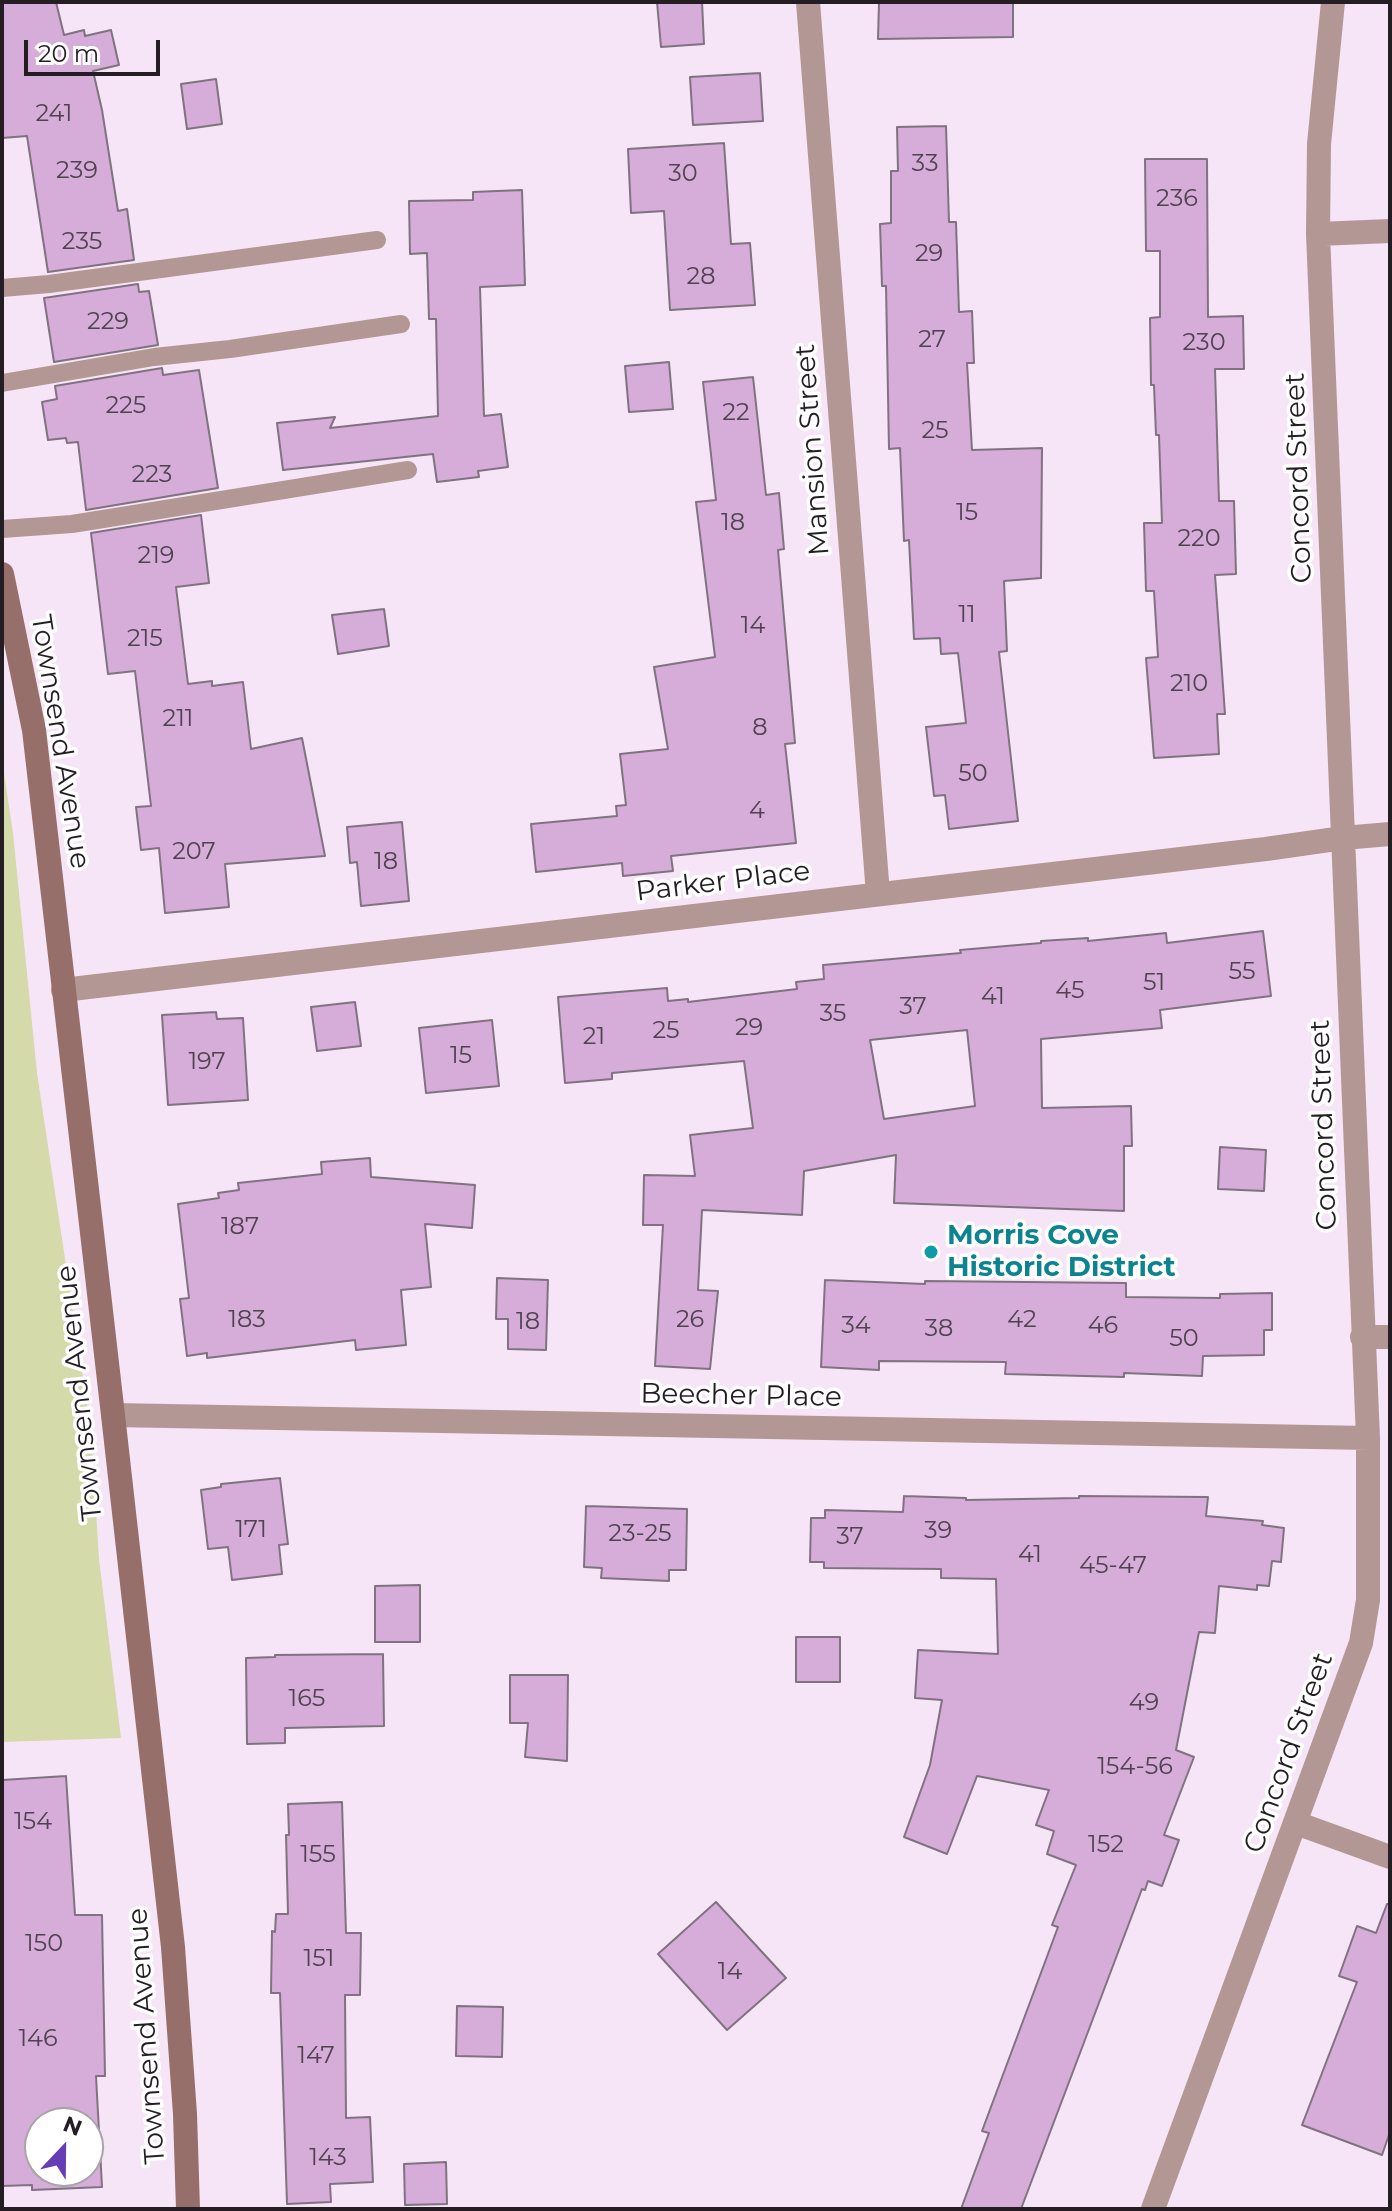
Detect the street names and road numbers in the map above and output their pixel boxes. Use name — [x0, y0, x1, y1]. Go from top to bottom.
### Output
street label: Mansion Street — [789, 343, 837, 557]
street label: Concord Street — [1279, 372, 1319, 584]
street label: Townsend Avenue — [23, 613, 97, 871]
street label: Parker Place — [634, 855, 812, 909]
street label: Concord Street — [1304, 1019, 1344, 1231]
street label: Townsend Avenue — [50, 1264, 110, 1522]
street label: Beecher Place — [640, 1377, 842, 1415]
street label: Concord Street — [1237, 1648, 1341, 1858]
street label: Townsend Avenue — [121, 1907, 173, 2165]

